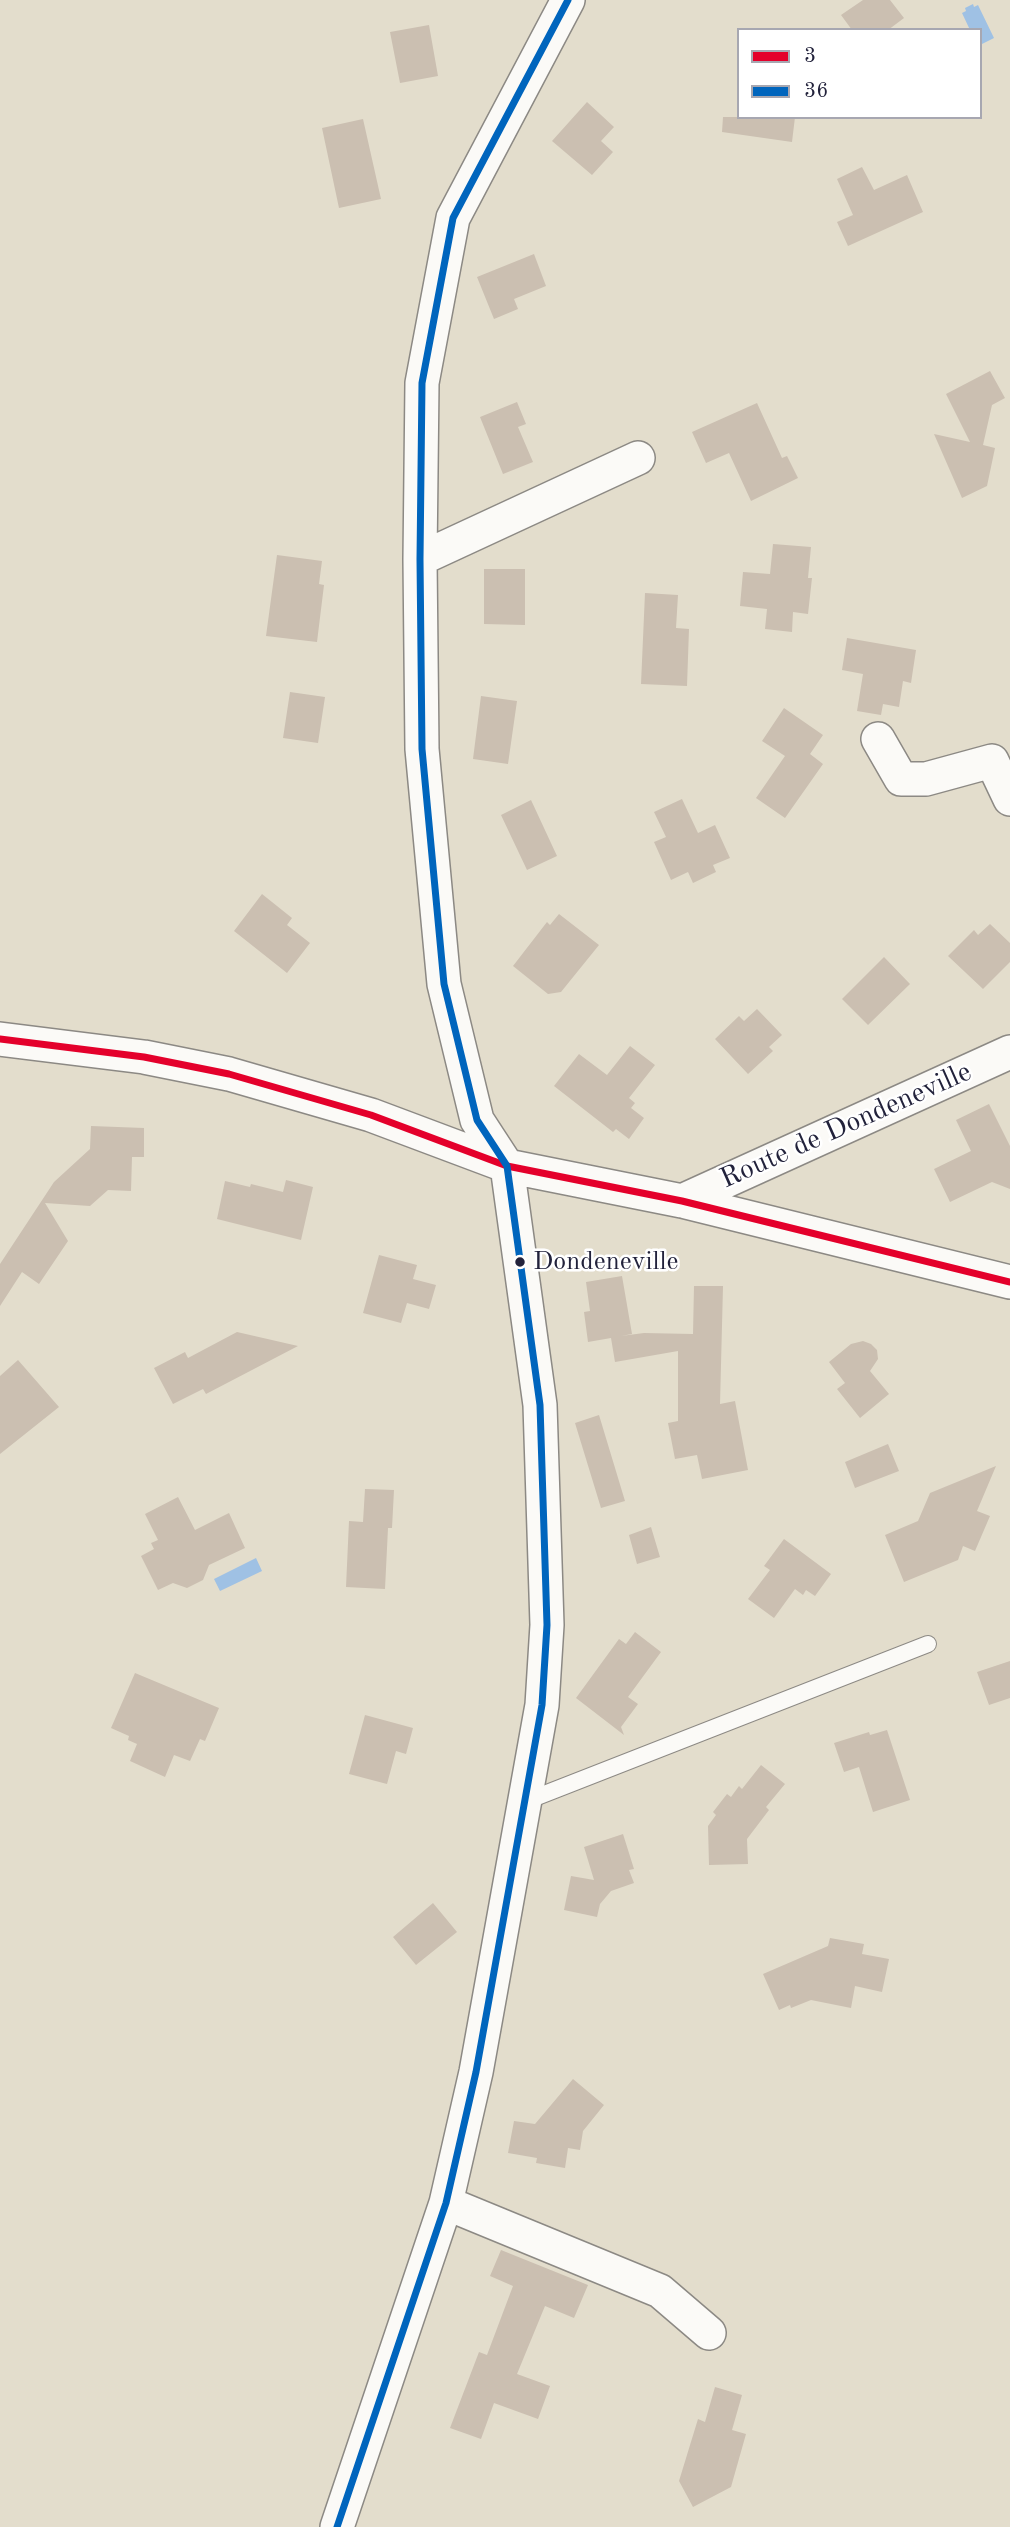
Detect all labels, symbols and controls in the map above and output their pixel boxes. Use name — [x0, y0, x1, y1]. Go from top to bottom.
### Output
legend — [737, 28, 982, 119]
text: 3 — [804, 46, 816, 67]
text: 36 — [804, 81, 828, 102]
street label: Route de Dondeneville — [715, 1055, 977, 1197]
place label: Dondeneville — [533, 1246, 679, 1278]
marker: Dondeneville — [513, 1255, 527, 1269]

